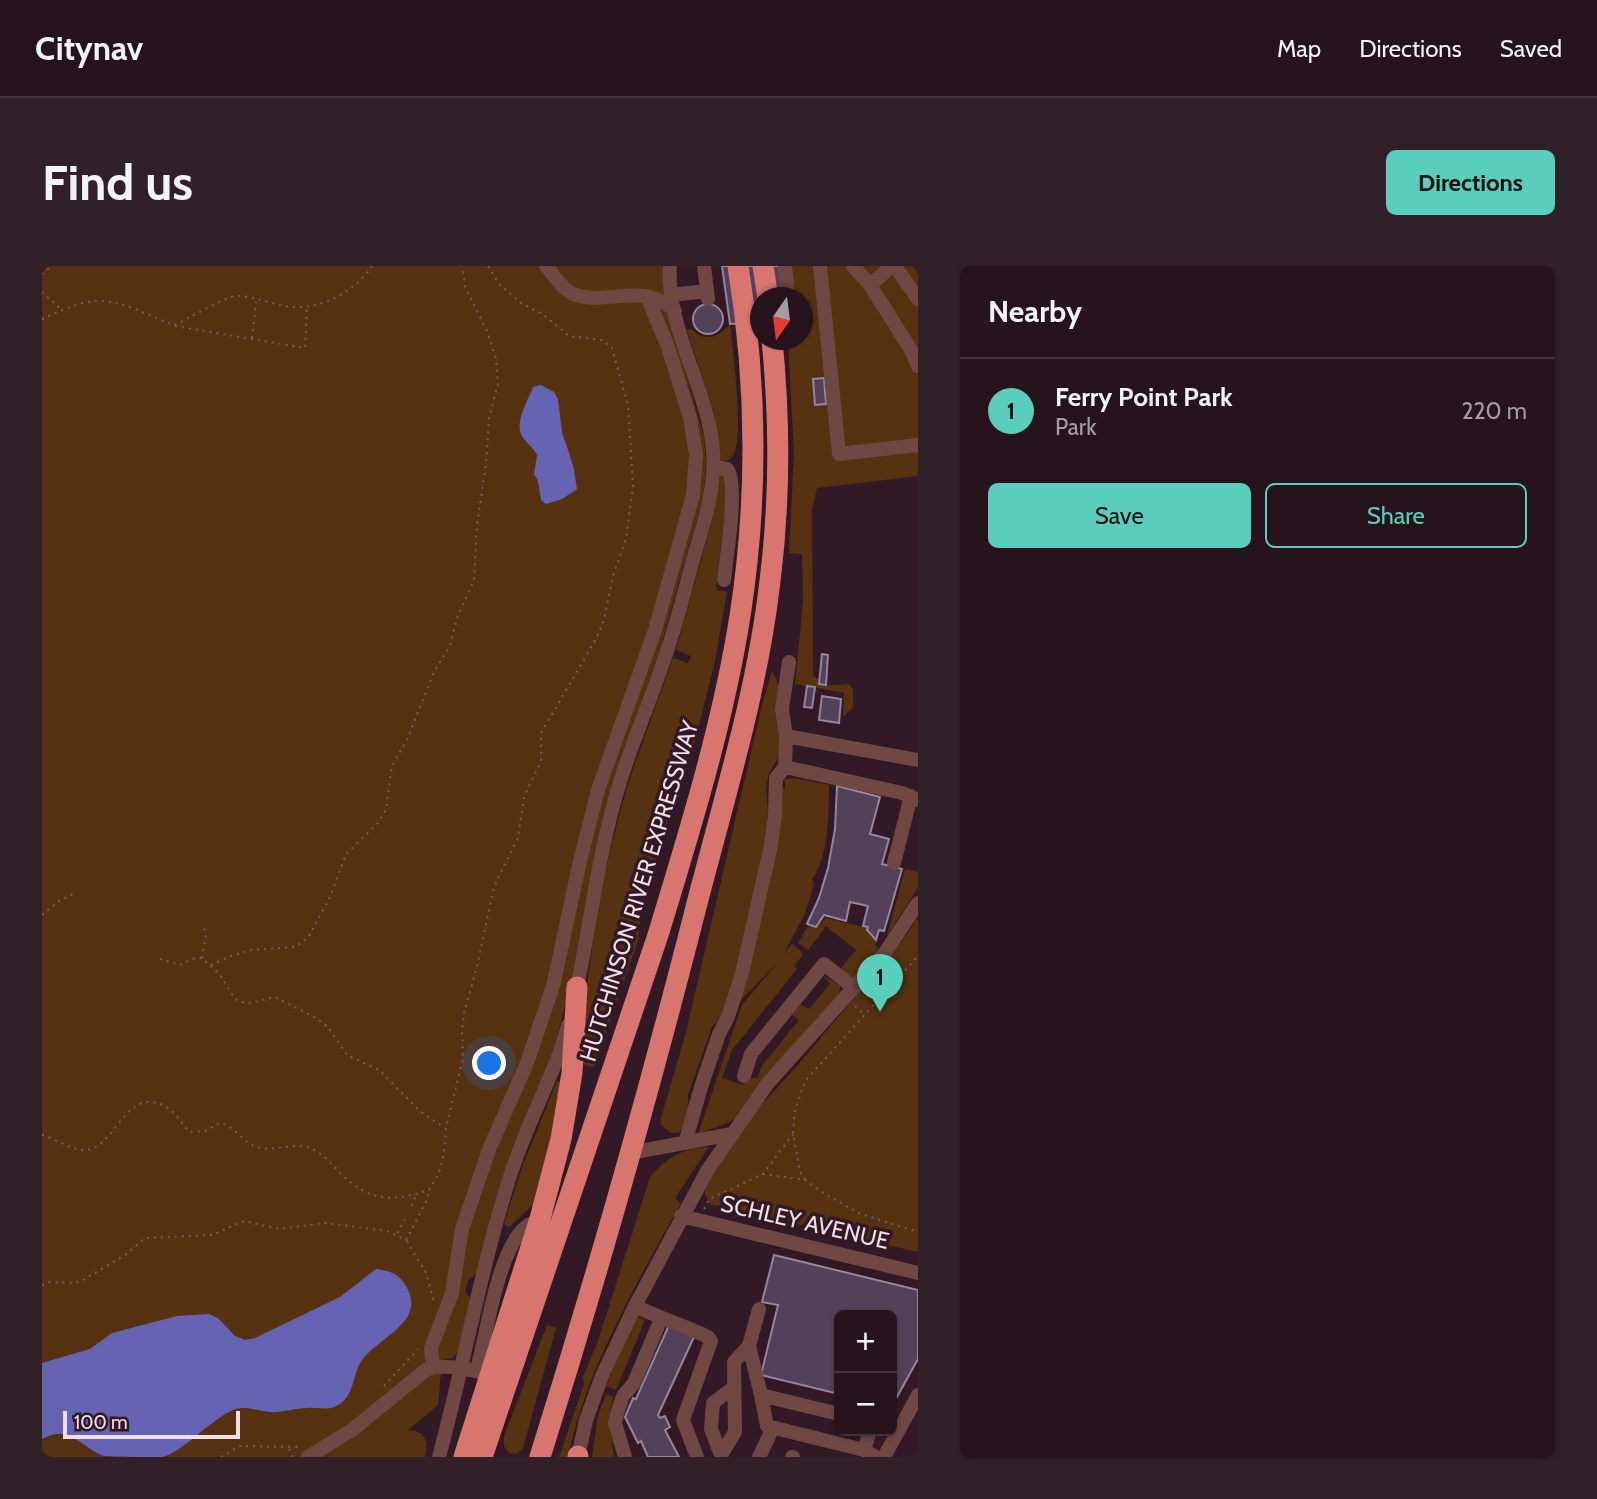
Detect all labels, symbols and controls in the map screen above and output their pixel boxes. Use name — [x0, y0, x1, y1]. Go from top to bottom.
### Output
text: Citynav — [35, 28, 143, 68]
text: Map — [1277, 34, 1321, 63]
text: Directions — [1359, 34, 1462, 63]
text: Saved — [1500, 34, 1562, 63]
button: Directions — [1386, 150, 1555, 215]
text: Find us — [42, 153, 193, 212]
north arrow — [750, 287, 813, 350]
text: Nearby — [988, 293, 1082, 330]
text: Ferry Point Park — [1055, 381, 1233, 413]
text: 1 — [1007, 397, 1015, 425]
text: 220 m — [1461, 397, 1527, 425]
text: Park — [1055, 413, 1096, 441]
button: Save — [988, 483, 1251, 548]
button: Share — [1265, 483, 1527, 548]
street label: HUTCHINSON RIVER EXPRESSWAY — [574, 716, 705, 1065]
pin: 1 — [857, 954, 903, 1012]
your location — [472, 1046, 506, 1080]
street label: SCHLEY AVENUE — [718, 1189, 892, 1255]
map controls — [834, 1310, 897, 1436]
button: + — [834, 1310, 897, 1373]
button: − — [834, 1373, 897, 1436]
scale bar — [63, 1408, 240, 1440]
text: 100 m — [74, 1411, 128, 1434]

